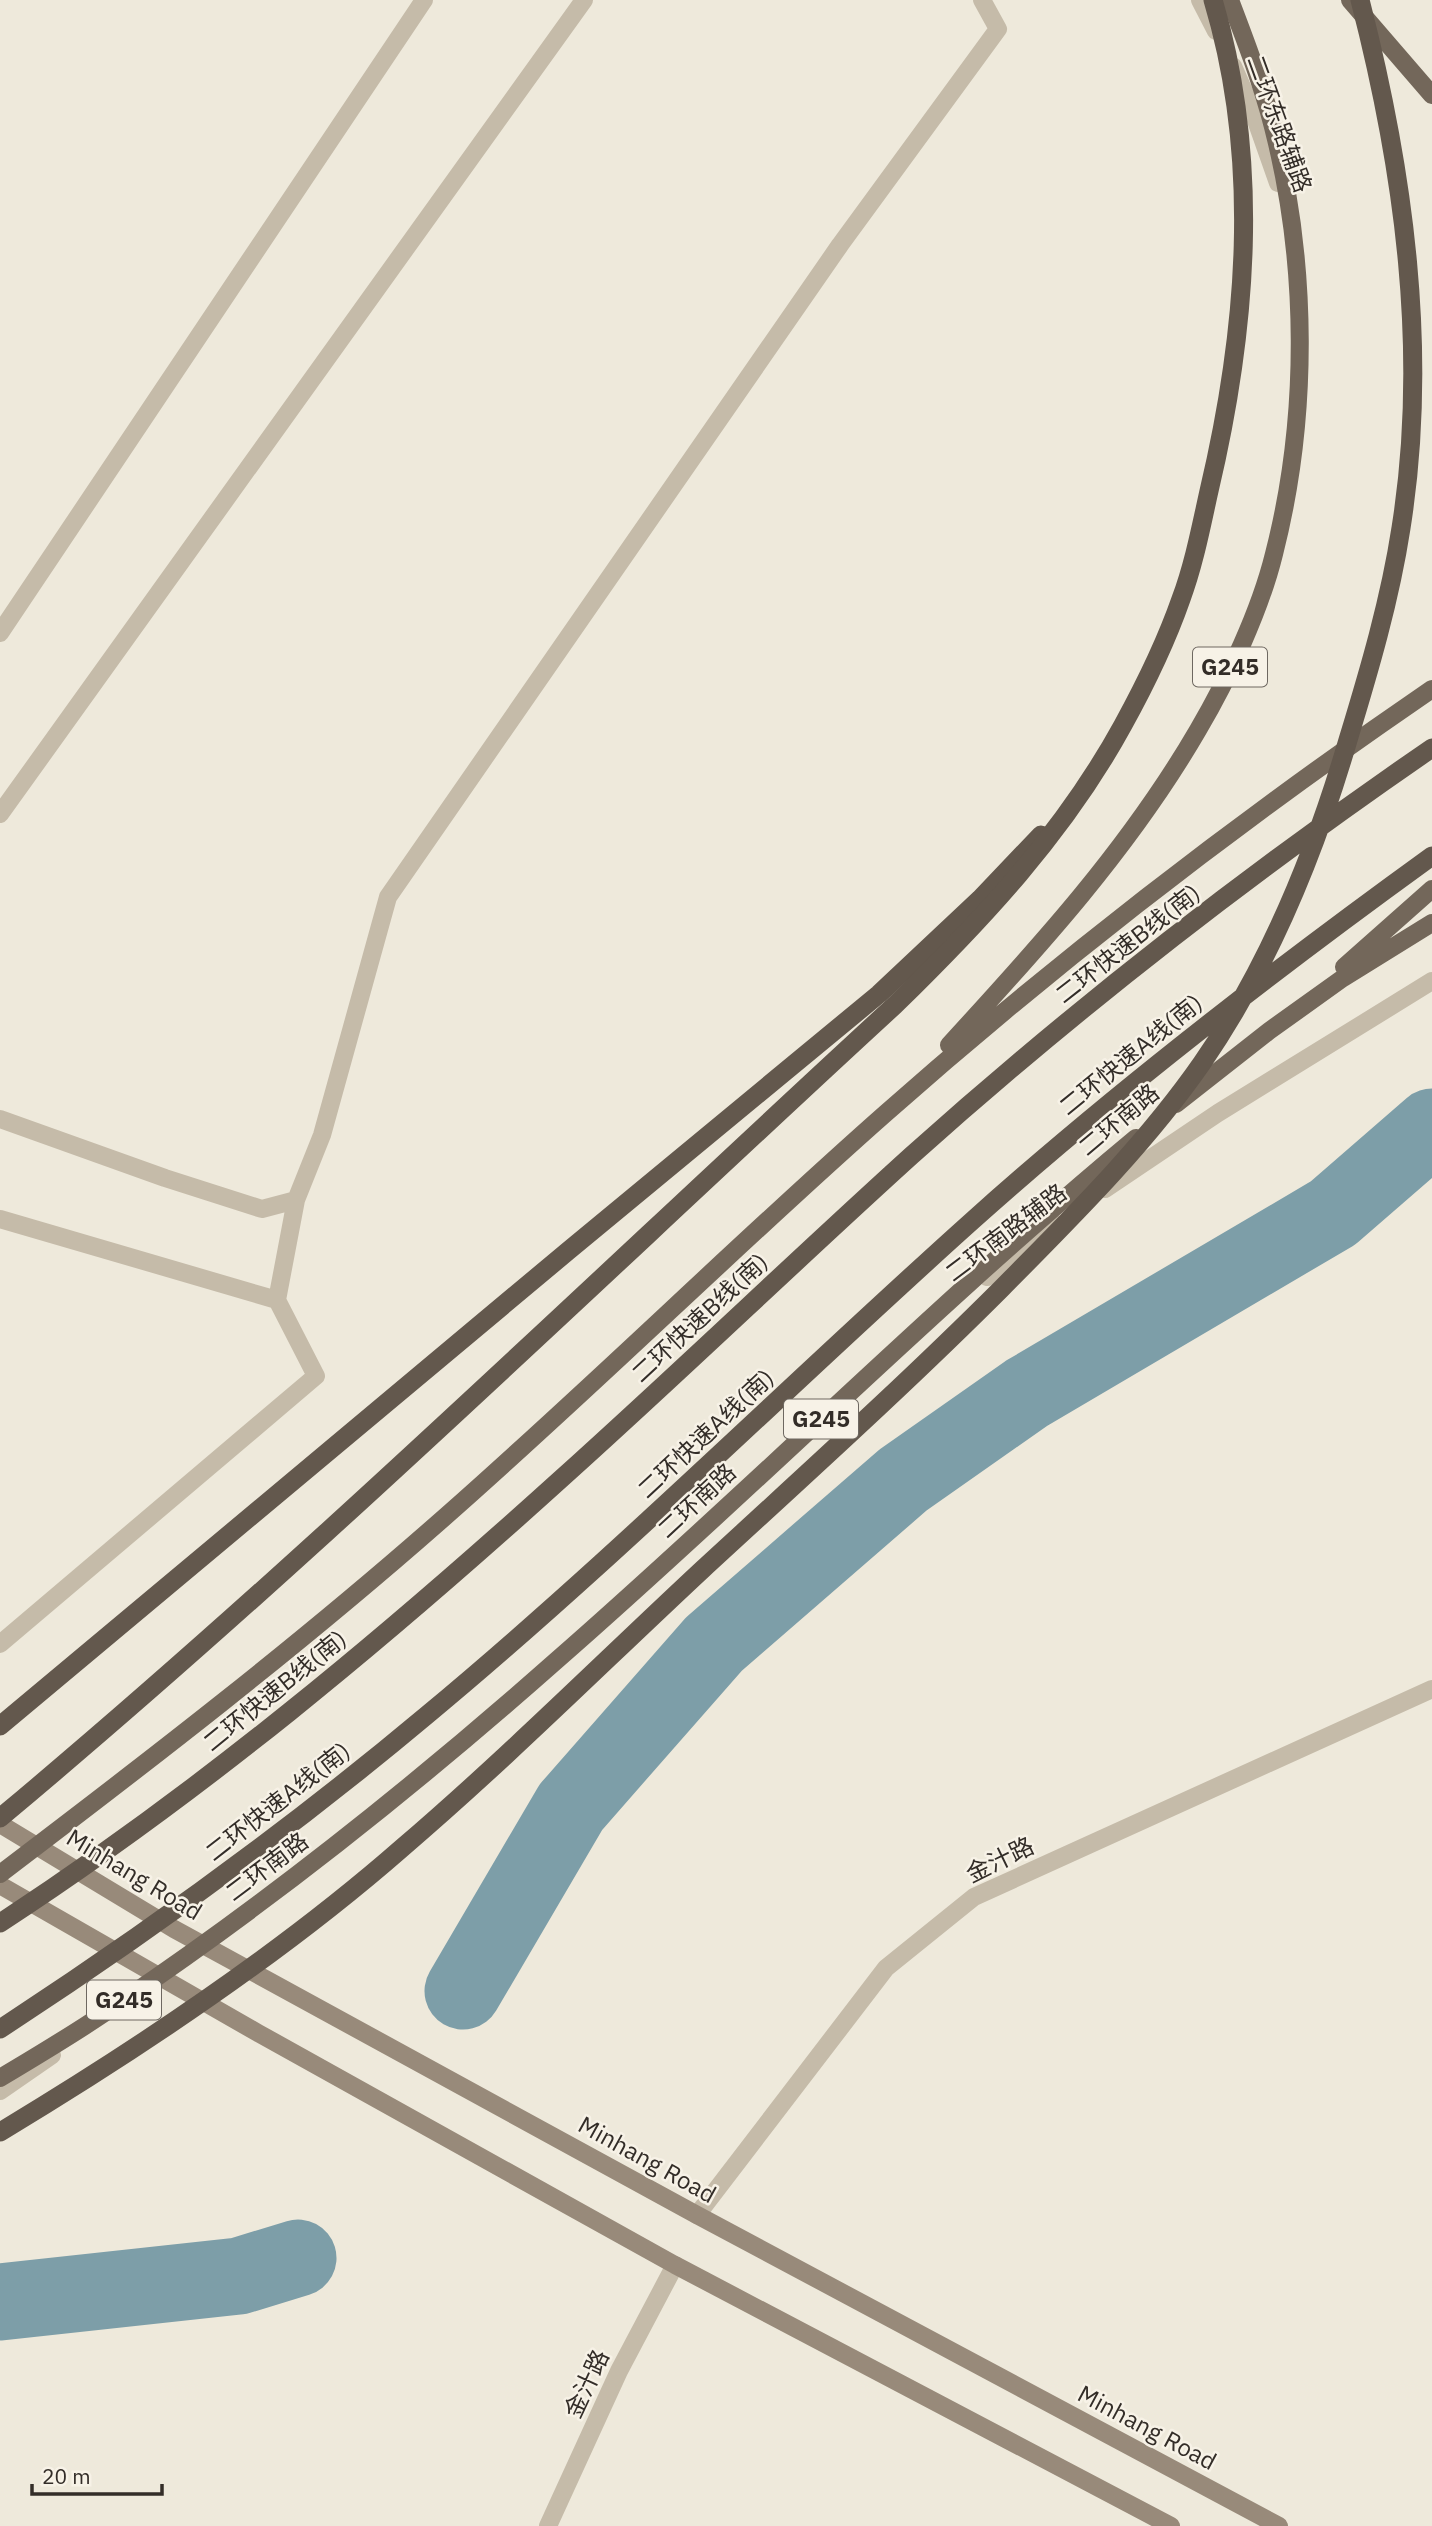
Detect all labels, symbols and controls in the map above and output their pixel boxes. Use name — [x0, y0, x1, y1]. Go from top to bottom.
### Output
street label: 二环东路辅路 — [1240, 51, 1320, 197]
road number: G245 — [1193, 648, 1267, 687]
street label: 二环快速B线(南) — [1048, 876, 1206, 1010]
street label: 二环快速A线(南) — [1052, 987, 1209, 1122]
street label: 二环南路 — [1071, 1076, 1165, 1162]
street label: 二环南路辅路 — [938, 1176, 1073, 1288]
street label: 二环快速B线(南) — [624, 1246, 775, 1389]
street label: 二环快速A线(南) — [630, 1362, 780, 1505]
road number: G245 — [784, 1400, 858, 1438]
street label: 二环南路 — [650, 1456, 742, 1545]
street label: 二环快速B线(南) — [196, 1622, 353, 1758]
street label: 二环快速A线(南) — [198, 1735, 356, 1868]
street label: Minhang Road — [61, 1821, 208, 1927]
street label: 二环南路 — [218, 1825, 314, 1908]
street label: 金汁路 — [960, 1829, 1039, 1889]
road number: G245 — [87, 1980, 161, 2020]
street label: Minhang Road — [573, 2108, 722, 2210]
street label: 金汁路 — [556, 2344, 616, 2423]
street label: Minhang Road — [1073, 2377, 1222, 2477]
scale bar — [32, 2452, 161, 2496]
text: 20 m — [42, 2462, 91, 2490]

